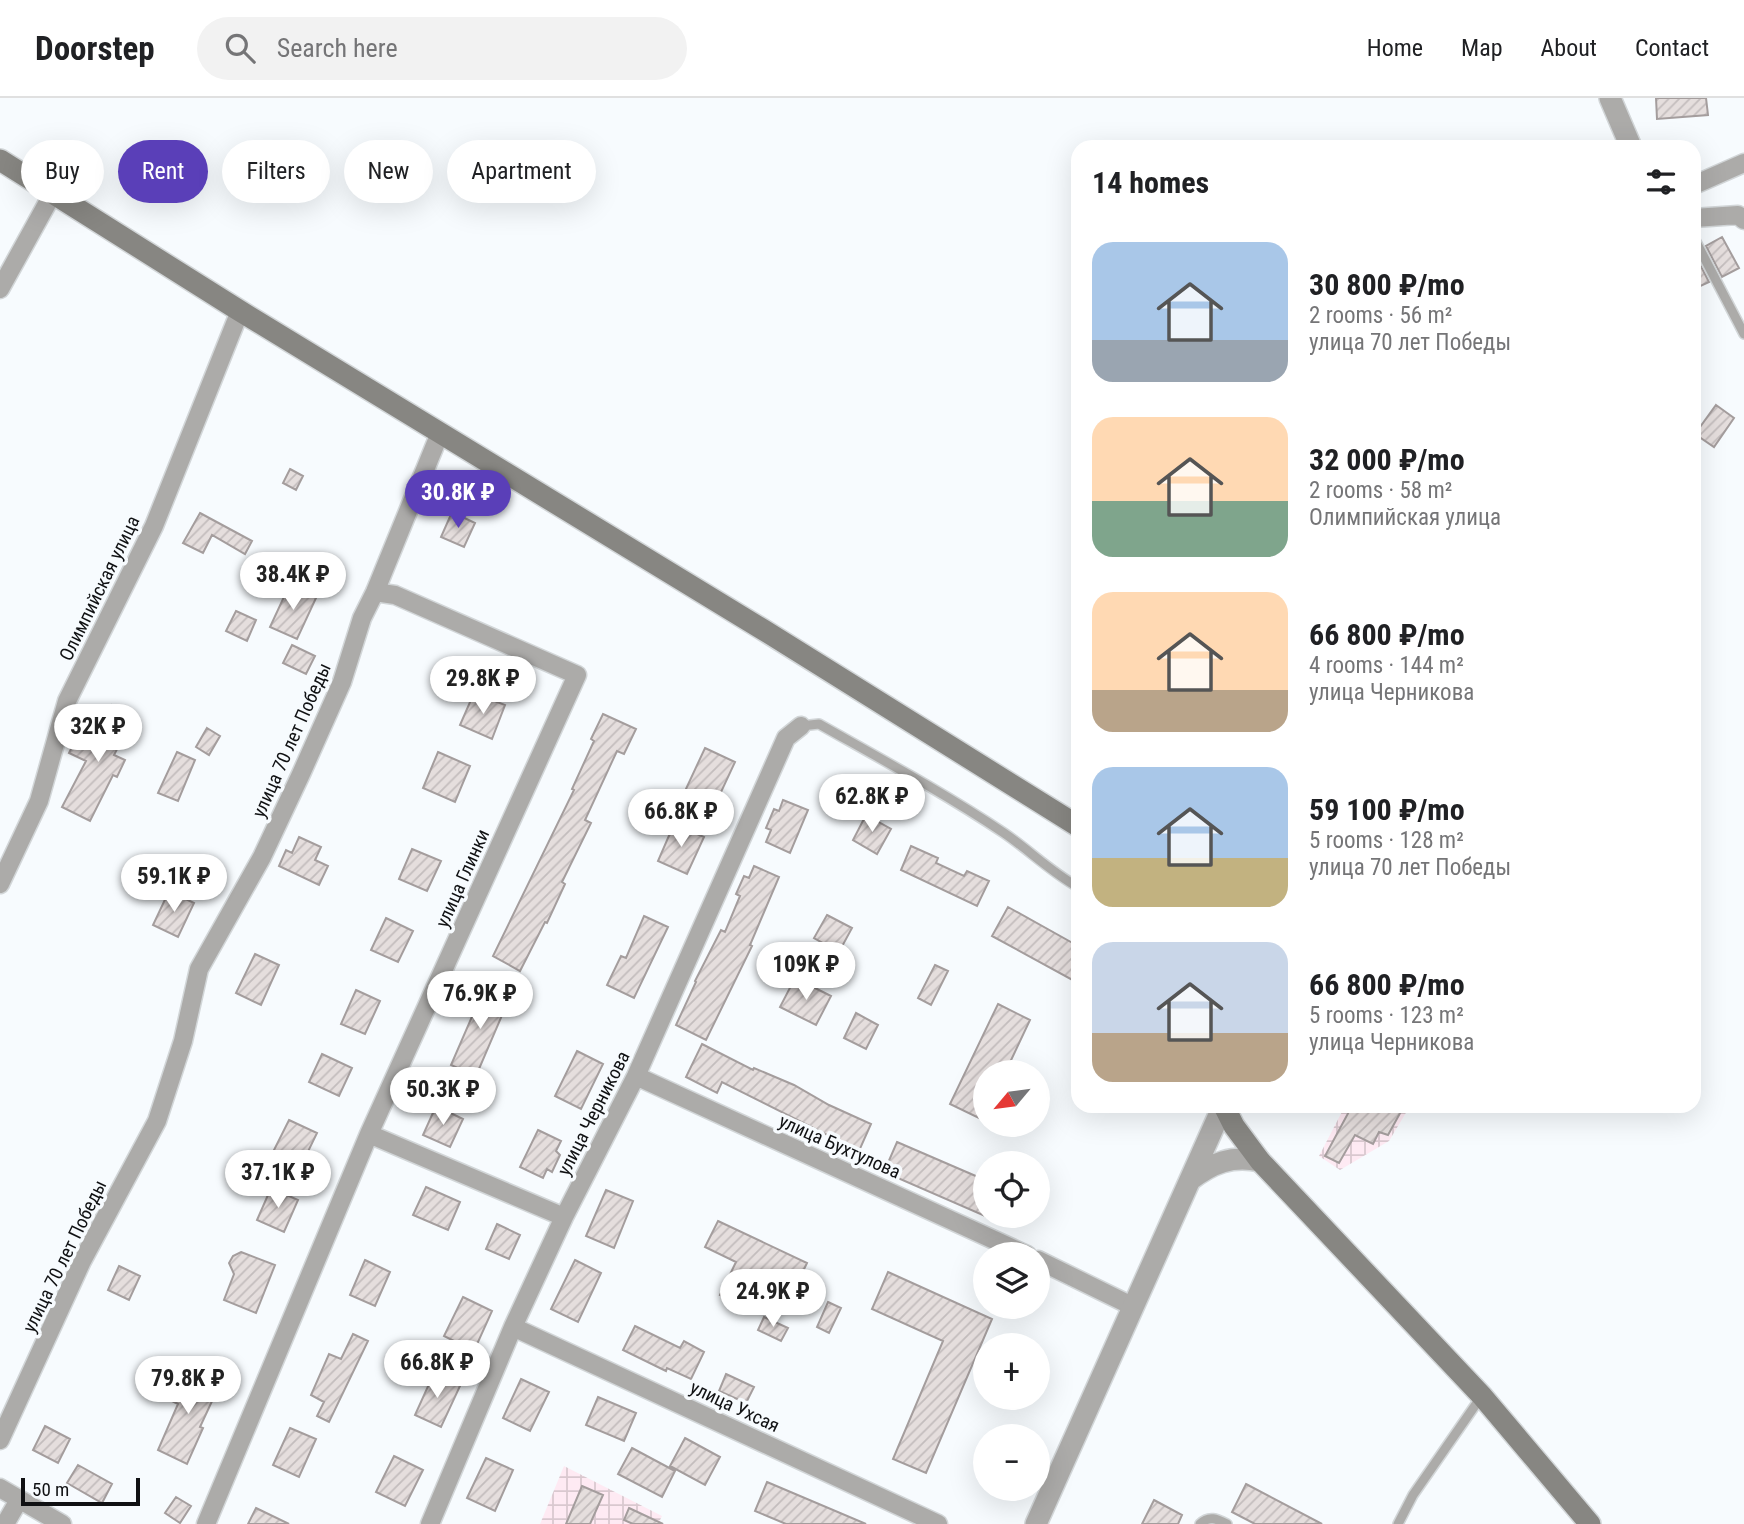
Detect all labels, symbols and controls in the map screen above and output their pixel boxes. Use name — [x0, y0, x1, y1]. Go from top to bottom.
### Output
search box — [197, 17, 687, 80]
text: Doorstep — [35, 29, 155, 68]
icon: search — [221, 29, 259, 67]
text: Search here — [277, 33, 398, 63]
text: Home — [1367, 34, 1423, 62]
text: Map — [1461, 34, 1503, 62]
text: About — [1541, 34, 1597, 62]
text: Contact — [1635, 34, 1709, 62]
chip: Buy — [21, 140, 104, 203]
chip: Rent — [118, 140, 208, 203]
chip: Filters — [222, 140, 330, 203]
chip: New — [344, 140, 433, 203]
chip: Apartment — [447, 140, 596, 203]
icon: filters — [1642, 163, 1680, 201]
text: 14 homes — [1092, 165, 1209, 200]
text: 30 800 ₽/mo — [1309, 267, 1465, 302]
icon: home — [1148, 270, 1232, 354]
text: 2 rooms · 56 m² — [1309, 302, 1452, 329]
text: улица 70 лет Победы — [1309, 329, 1511, 356]
text: 32 000 ₽/mo — [1309, 442, 1465, 477]
icon: home — [1148, 445, 1232, 529]
pin: 30.8K ₽ — [393, 470, 523, 530]
text: 2 rooms · 58 m² — [1309, 477, 1452, 504]
text: 30.8K ₽ — [421, 479, 495, 506]
text: Олимпийская улица — [1309, 504, 1501, 531]
street label: Олимпийская улица — [54, 512, 145, 665]
pin: 38.4K ₽ — [228, 552, 358, 612]
text: 38.4K ₽ — [256, 561, 330, 588]
text: 66 800 ₽/mo — [1309, 617, 1465, 652]
icon: home — [1148, 620, 1232, 704]
text: 4 rooms · 144 m² — [1309, 652, 1464, 679]
pin: 29.8K ₽ — [418, 656, 548, 716]
street label: улица 70 лет Победы — [247, 659, 336, 821]
text: 29.8K ₽ — [446, 665, 520, 692]
text: улица Черникова — [1309, 679, 1474, 706]
pin: 32K ₽ — [49, 704, 147, 764]
text: 32K ₽ — [70, 713, 126, 740]
pin: 62.8K ₽ — [807, 774, 937, 834]
text: 62.8K ₽ — [835, 783, 909, 810]
pin: 66.8K ₽ — [616, 790, 746, 849]
text: 59 100 ₽/mo — [1309, 792, 1465, 827]
icon: home — [1148, 795, 1232, 879]
text: 66.8K ₽ — [644, 798, 718, 825]
street label: улица Глинки — [431, 825, 494, 931]
text: 5 rooms · 128 m² — [1309, 827, 1464, 854]
pin: 59.1K ₽ — [109, 854, 239, 914]
text: улица 70 лет Победы — [1309, 854, 1511, 881]
text: 59.1K ₽ — [137, 863, 211, 890]
pin: 109K ₽ — [749, 942, 863, 1002]
text: 109K ₽ — [772, 951, 840, 978]
text: 66 800 ₽/mo — [1309, 967, 1465, 1002]
icon: home — [1148, 970, 1232, 1054]
pin: 76.9K ₽ — [415, 972, 545, 1031]
text: 76.9K ₽ — [443, 980, 517, 1007]
text: 5 rooms · 123 m² — [1309, 1002, 1464, 1029]
text: улица Черникова — [1309, 1029, 1474, 1056]
street label: улица Черникова — [552, 1047, 635, 1179]
north arrow — [973, 1060, 1050, 1138]
map controls — [973, 1060, 1050, 1501]
pin: 50.3K ₽ — [378, 1068, 508, 1127]
text: 50.3K ₽ — [406, 1076, 480, 1103]
street label: улица Бухтулова — [775, 1109, 904, 1184]
pin: 37.1K ₽ — [213, 1150, 343, 1210]
button: locate — [973, 1151, 1050, 1228]
text: 37.1K ₽ — [241, 1159, 315, 1186]
street label: улица 70 лет Победы — [18, 1176, 111, 1336]
button: layers — [973, 1242, 1050, 1319]
pin: 24.9K ₽ — [708, 1270, 838, 1329]
text: 24.9K ₽ — [736, 1278, 810, 1305]
button: + — [973, 1333, 1050, 1410]
pin: 66.8K ₽ — [372, 1340, 502, 1400]
text: 66.8K ₽ — [400, 1349, 474, 1376]
pin: 79.8K ₽ — [123, 1356, 253, 1416]
text: 79.8K ₽ — [151, 1365, 225, 1392]
street label: улица Ухсая — [686, 1376, 783, 1437]
button: − — [973, 1424, 1050, 1501]
scale bar — [21, 1475, 140, 1507]
text: 50 m — [32, 1478, 69, 1501]

